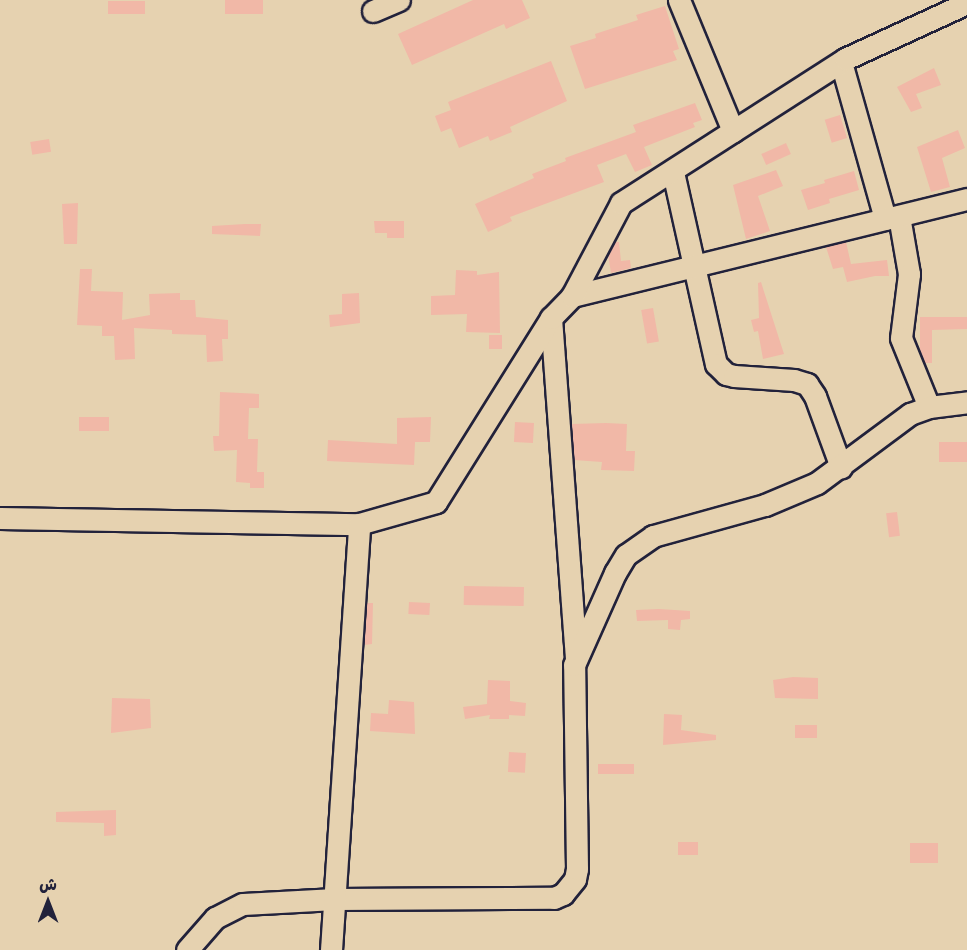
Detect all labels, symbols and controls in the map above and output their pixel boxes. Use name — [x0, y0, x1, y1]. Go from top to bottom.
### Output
north arrow — [18, 872, 78, 932]
text: ش — [39, 873, 57, 895]

